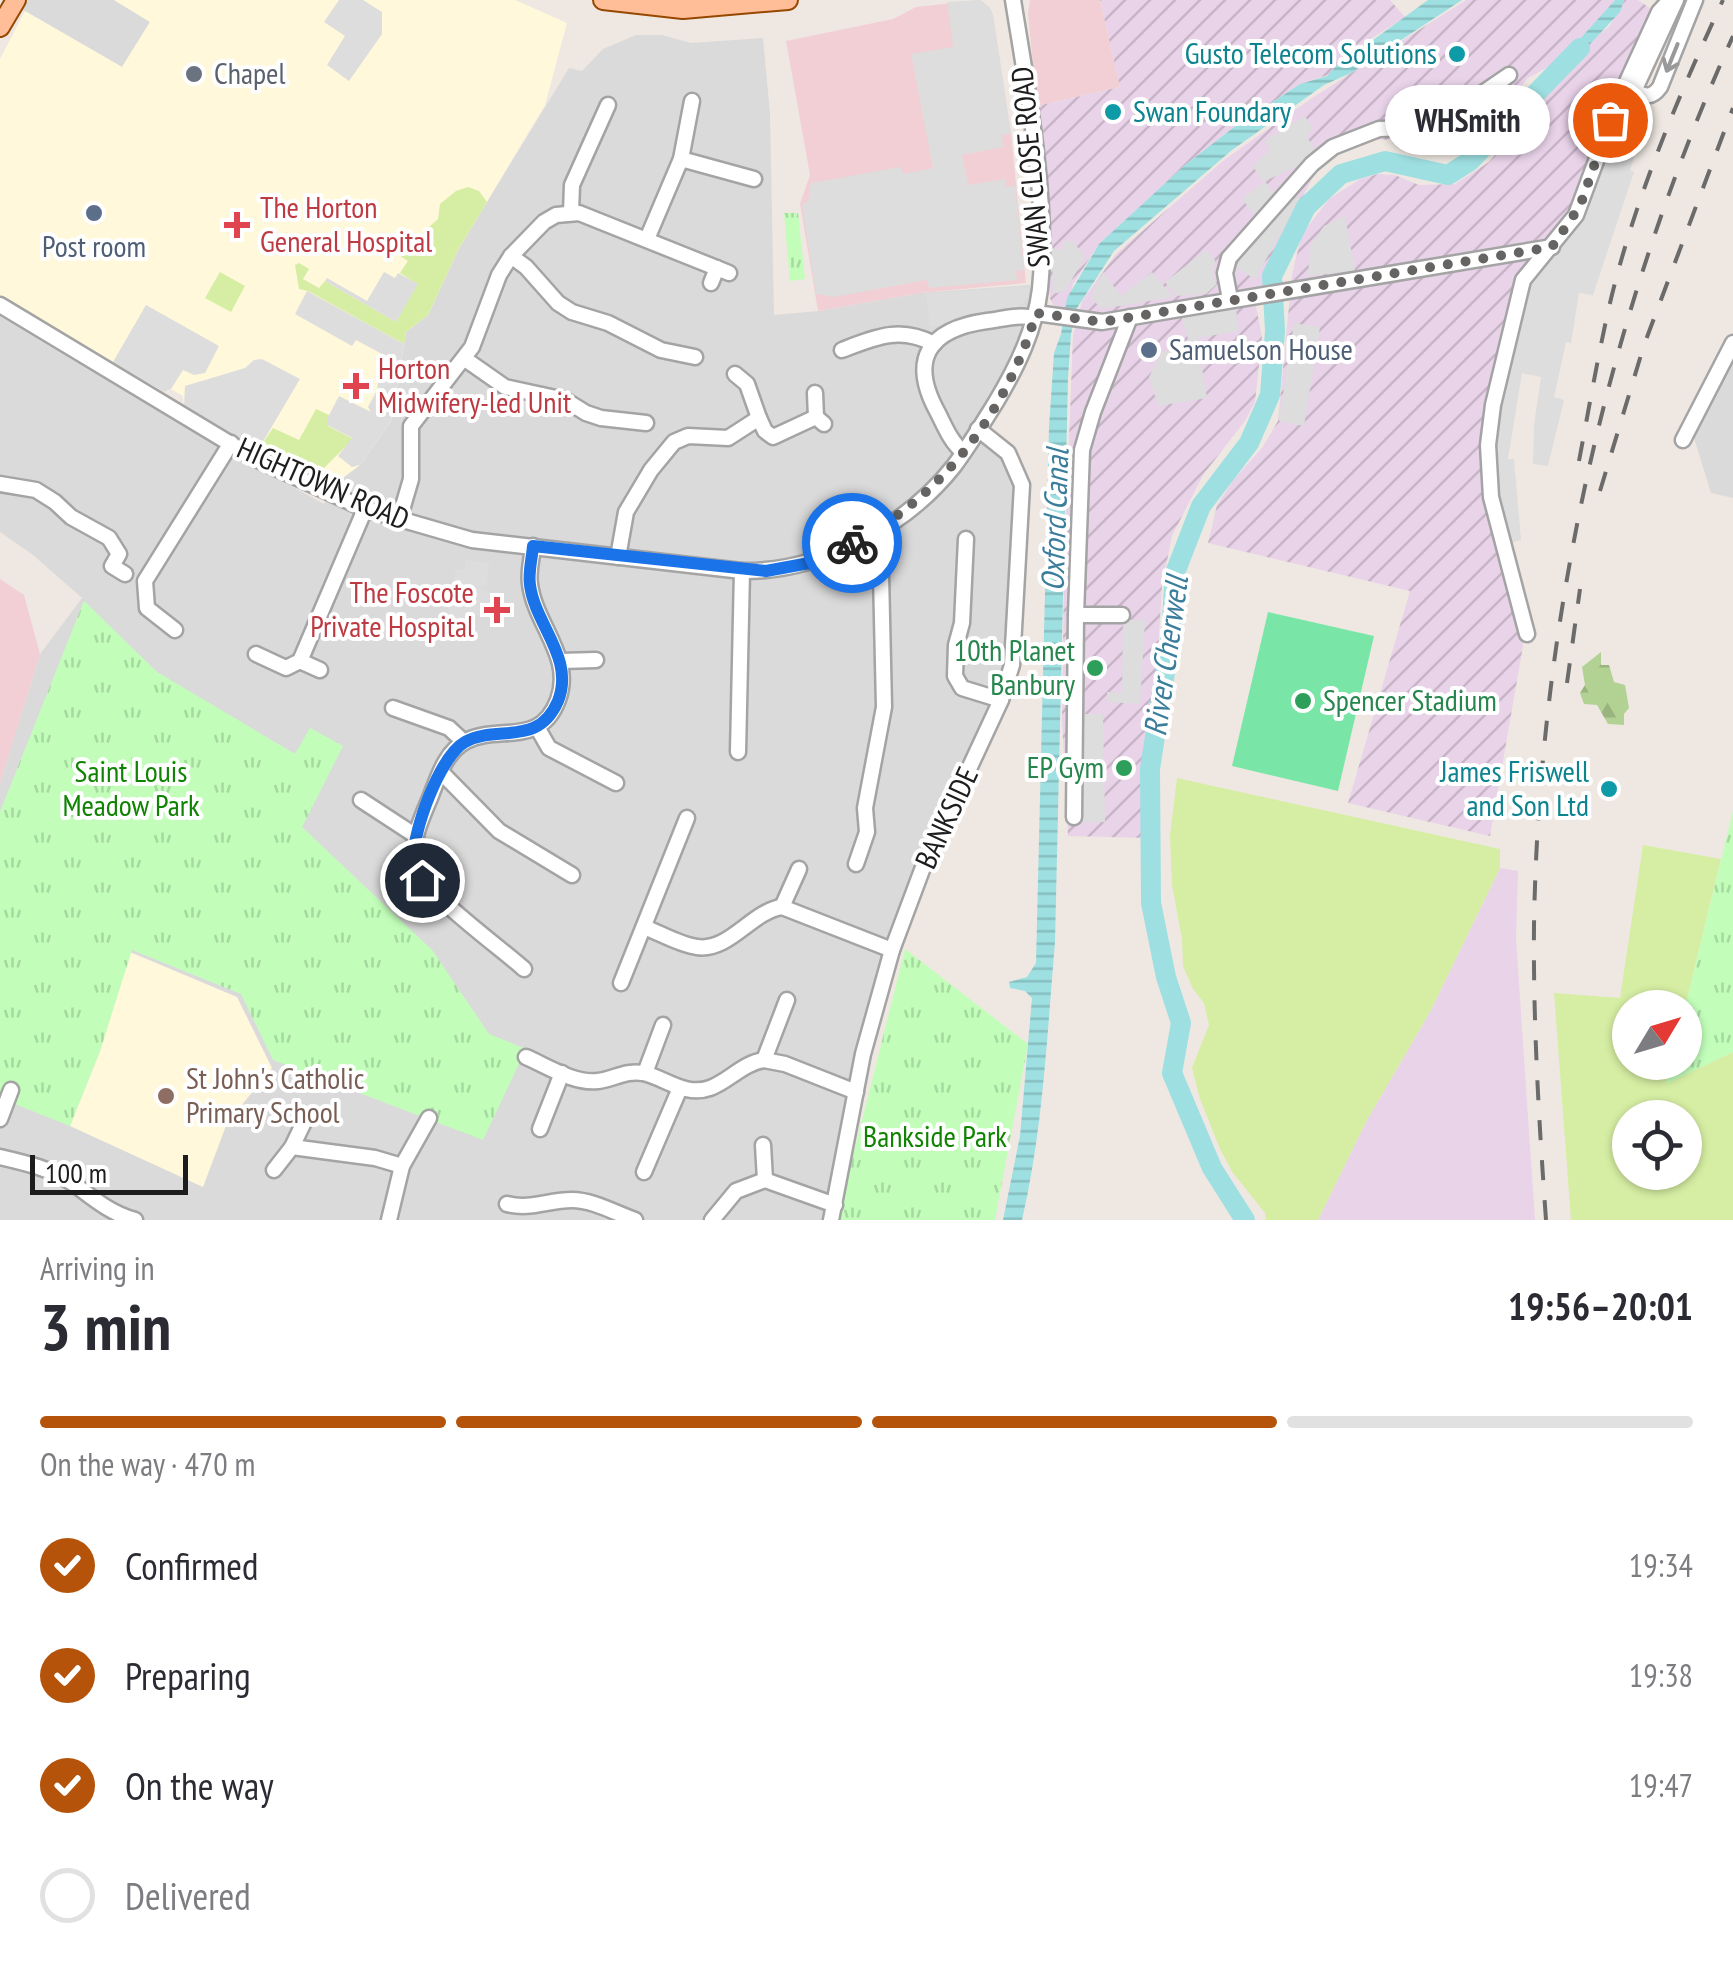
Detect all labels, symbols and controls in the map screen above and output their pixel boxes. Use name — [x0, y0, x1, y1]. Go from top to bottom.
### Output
place label: Gusto Telecom Solutions — [1185, 33, 1437, 72]
one-way arrow — [1661, 42, 1679, 72]
marker: Gusto Telecom Solutions — [1446, 43, 1468, 65]
place label: Chapel — [214, 53, 285, 92]
marker: Chapel — [183, 63, 205, 85]
street label: SWAN CLOSE ROAD — [1001, 65, 1058, 269]
pin — [1568, 78, 1653, 163]
callout: WHSmith — [1385, 85, 1550, 155]
place label: Swan Foundary — [1133, 91, 1292, 130]
icon: bag — [1583, 93, 1638, 148]
text: WHSmith — [1414, 99, 1521, 141]
marker: Swan Foundary — [1102, 101, 1124, 123]
place label: The Horton General Hospital — [260, 187, 432, 260]
marker: Post room — [83, 202, 105, 224]
marker: The Horton General Hospital — [224, 212, 250, 238]
place label: Post room — [42, 226, 146, 265]
place label: Samuelson House — [1169, 329, 1353, 368]
marker: Samuelson House — [1138, 339, 1160, 361]
place label: Horton Midwifery-led Unit — [378, 348, 572, 421]
marker: Horton Midwifery-led Unit — [343, 373, 369, 399]
street label: HIGHTOWN ROAD — [232, 427, 416, 538]
water label: Oxford Canal — [1031, 445, 1078, 592]
courier — [802, 493, 902, 593]
icon: bike — [825, 516, 880, 571]
water label: River Cherwell — [1133, 571, 1197, 738]
place label: The Foscote Private Hospital — [310, 572, 474, 645]
marker: The Foscote Private Hospital — [484, 597, 510, 623]
place label: 10th Planet Banbury — [954, 630, 1076, 703]
marker: 10th Planet Banbury — [1084, 657, 1106, 679]
place label: Spencer Stadium — [1323, 680, 1497, 719]
marker: Spencer Stadium — [1292, 690, 1314, 712]
place label: EP Gym — [1027, 747, 1104, 786]
park label: Saint Louis Meadow Park — [62, 751, 200, 824]
place label: James Friswell and Son Ltd — [1439, 751, 1589, 824]
marker: EP Gym — [1113, 757, 1135, 779]
street label: BANKSIDE — [905, 760, 986, 874]
marker: James Friswell and Son Ltd — [1598, 778, 1620, 800]
pin — [380, 838, 465, 923]
icon: home — [395, 853, 450, 908]
north arrow — [1612, 990, 1702, 1080]
map controls — [1612, 990, 1702, 1190]
place label: St John's Catholic Primary School — [186, 1058, 365, 1131]
marker: St John's Catholic Primary School — [155, 1085, 177, 1107]
button: locate — [1612, 1100, 1702, 1190]
park label: Bankside Park — [863, 1116, 1007, 1155]
scale bar — [30, 1150, 188, 1194]
text: 100 m — [45, 1154, 107, 1191]
text: Arriving in — [40, 1247, 155, 1289]
text: 19:56–20:01 — [1508, 1281, 1693, 1330]
text: 3 min — [40, 1284, 171, 1368]
text: On the way · 470 m — [40, 1443, 255, 1485]
icon: check — [40, 1538, 95, 1593]
text: Confirmed — [125, 1541, 258, 1590]
text: 19:34 — [1629, 1544, 1693, 1586]
icon: check — [40, 1648, 95, 1703]
text: Preparing — [125, 1651, 251, 1700]
text: 19:38 — [1629, 1654, 1693, 1696]
icon: check — [40, 1758, 95, 1813]
text: On the way — [125, 1761, 273, 1810]
text: 19:47 — [1629, 1764, 1693, 1806]
text: Delivered — [125, 1871, 251, 1920]

